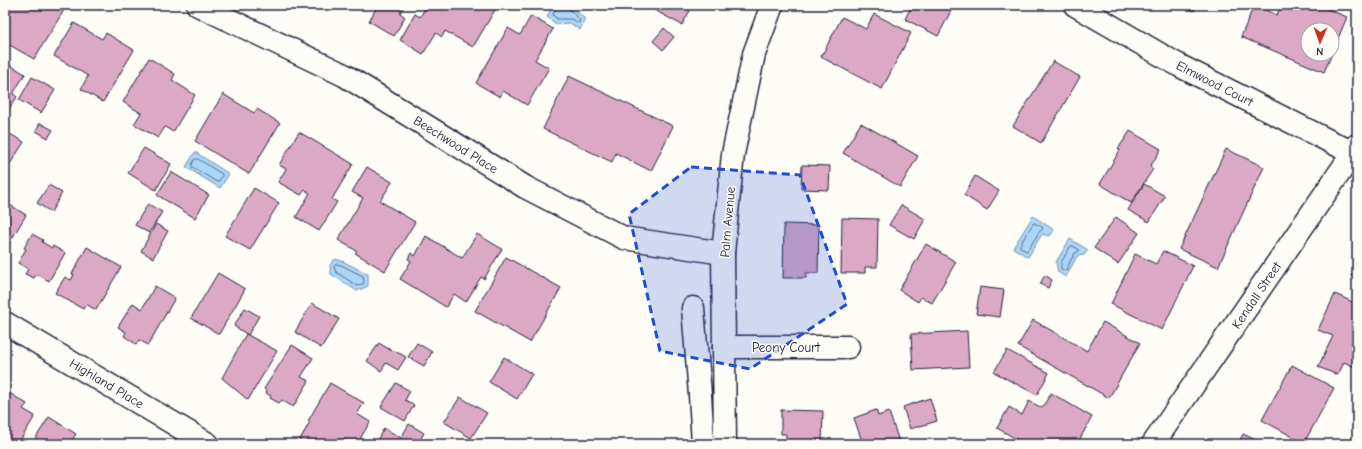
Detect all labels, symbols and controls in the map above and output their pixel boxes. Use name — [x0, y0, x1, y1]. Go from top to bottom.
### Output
north arrow — [1300, 22, 1340, 62]
text: N — [1316, 45, 1323, 58]
street label: Elmwood Court — [1174, 58, 1257, 110]
street label: Beechwood Place — [411, 113, 501, 177]
street label: Palm Avenue — [717, 186, 738, 258]
street label: Kendall Street — [1229, 258, 1285, 331]
street label: Peony Court — [752, 340, 821, 355]
street label: Highland Place — [67, 355, 147, 412]

